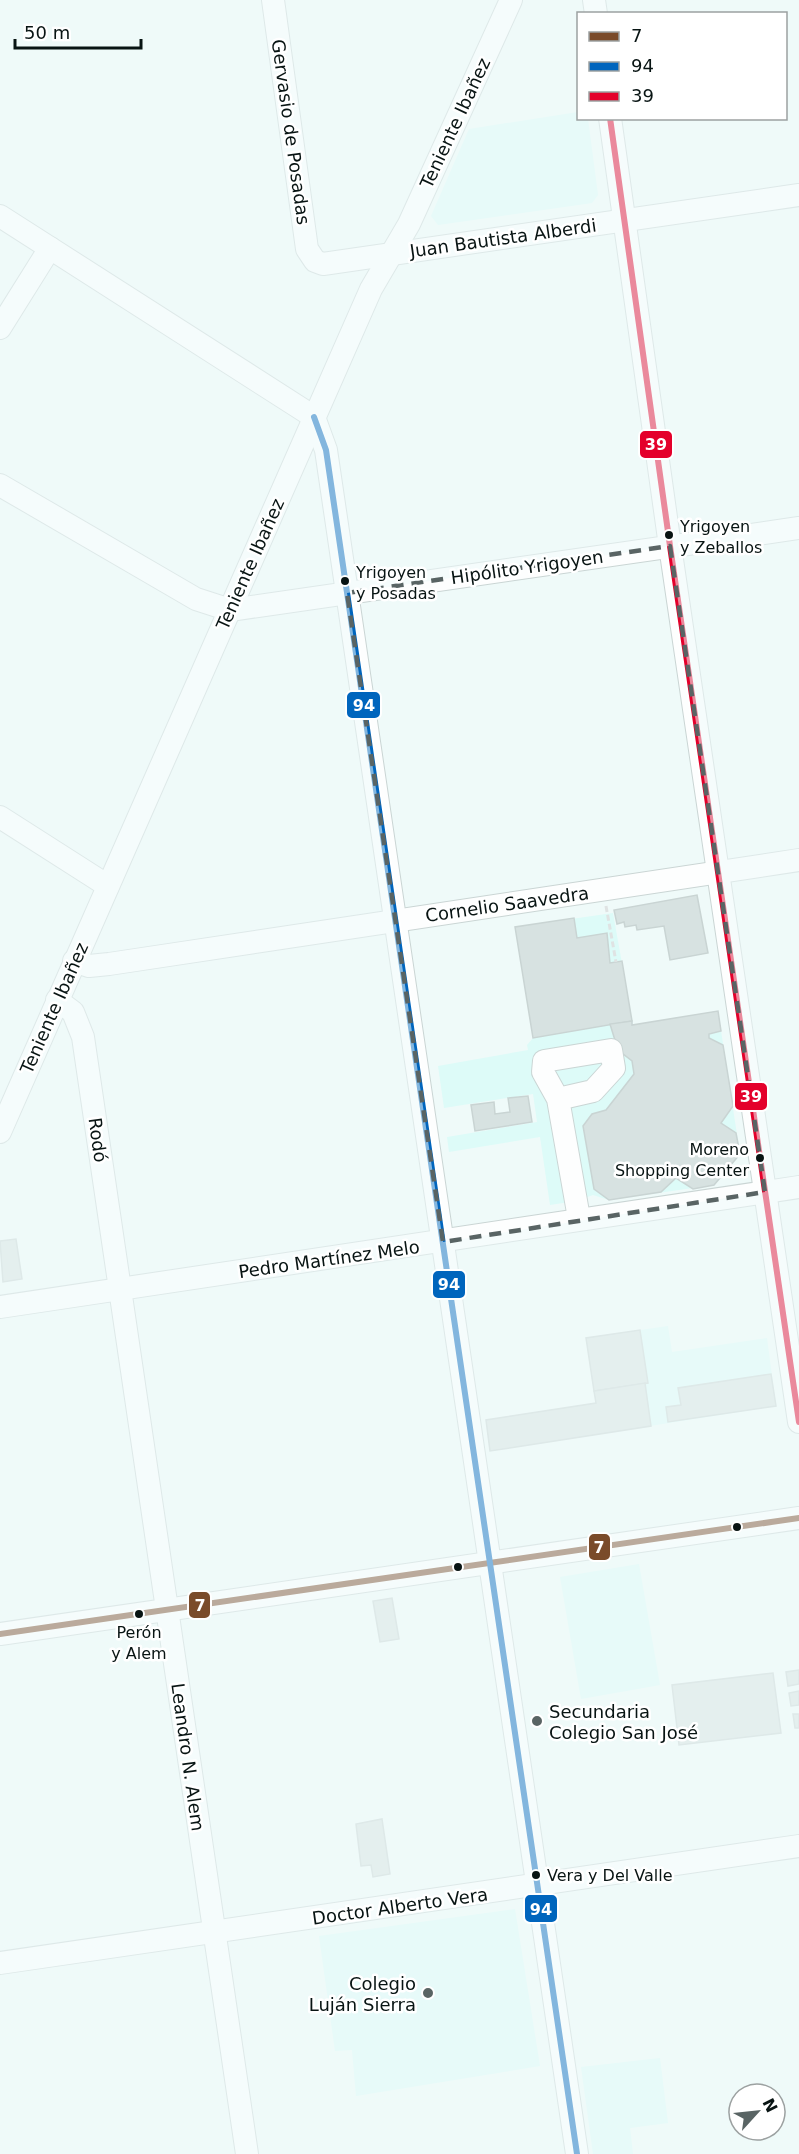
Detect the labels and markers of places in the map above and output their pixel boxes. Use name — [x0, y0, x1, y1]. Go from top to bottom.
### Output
place label: Yrigoyen y Zeballos — [679, 517, 762, 557]
marker: Yrigoyen y Zeballos — [663, 529, 675, 541]
place label: Yrigoyen y Posadas — [355, 563, 436, 603]
marker: Yrigoyen y Posadas — [339, 575, 351, 587]
place label: Moreno Shopping Center — [615, 1140, 749, 1180]
marker: Moreno Shopping Center — [754, 1152, 766, 1164]
unlabelled marker — [731, 1521, 743, 1533]
unlabelled marker — [452, 1561, 464, 1573]
marker: Perón y Alem — [133, 1608, 145, 1620]
place label: Perón y Alem — [111, 1623, 167, 1663]
place label: Secundaria Colegio San José — [549, 1701, 698, 1743]
marker: Secundaria Colegio San José — [530, 1714, 544, 1728]
place label: Vera y Del Valle — [547, 1866, 673, 1885]
marker: Vera y Del Valle — [530, 1869, 542, 1881]
place label: Colegio Luján Sierra — [309, 1973, 416, 2015]
marker: Colegio Luján Sierra — [421, 1986, 435, 2000]

